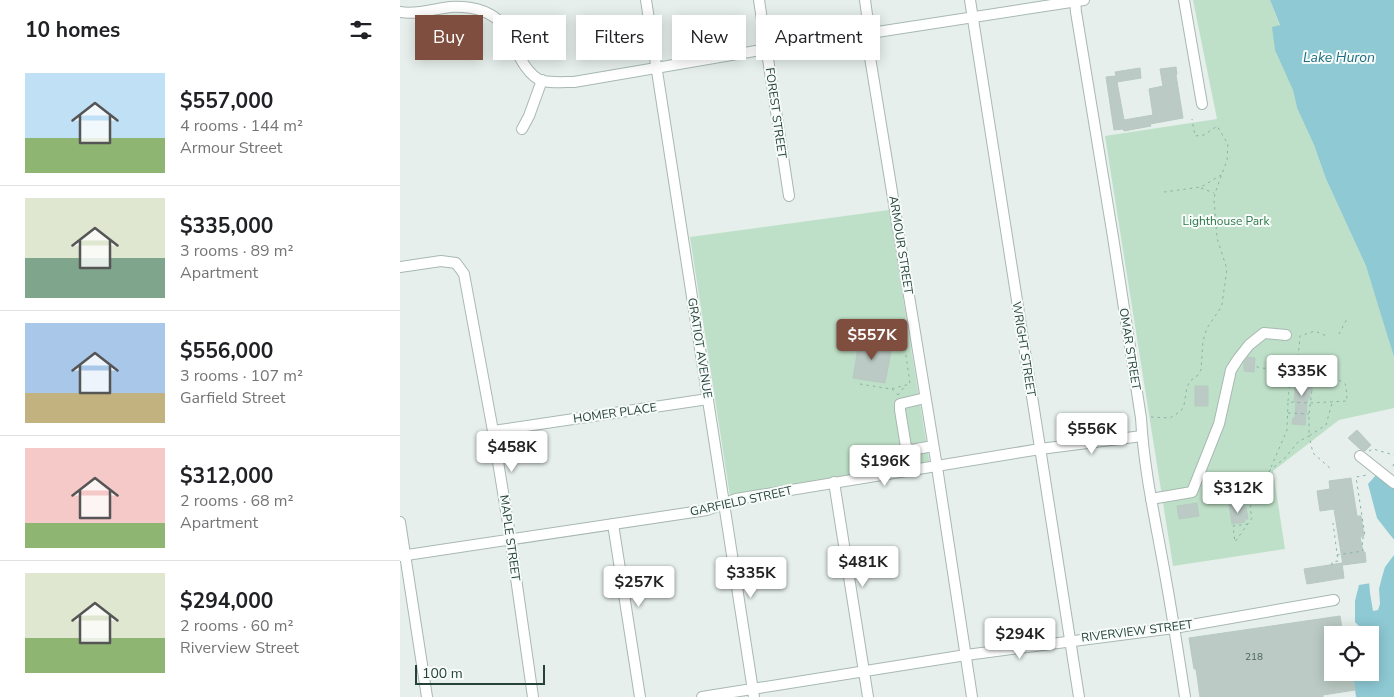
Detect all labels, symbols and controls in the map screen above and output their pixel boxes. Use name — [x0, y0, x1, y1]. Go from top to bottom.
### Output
chip: Buy — [415, 15, 483, 60]
chip: Rent — [493, 15, 566, 60]
chip: Filters — [576, 15, 662, 60]
chip: New — [672, 15, 746, 60]
chip: Apartment — [756, 15, 880, 60]
text: 10 homes — [25, 16, 120, 44]
icon: filters — [347, 16, 375, 44]
water label: Lake Huron — [1303, 48, 1375, 67]
street label: FOREST STREET — [762, 67, 790, 160]
text: $557,000 — [180, 87, 273, 115]
icon: home — [65, 93, 125, 153]
text: 4 rooms · 144 m² — [180, 115, 303, 137]
text: Armour Street — [180, 137, 282, 159]
street label: ARMOUR STREET — [885, 195, 917, 296]
text: $335,000 — [180, 212, 273, 240]
park label: Lighthouse Park — [1183, 213, 1270, 229]
icon: home — [65, 218, 125, 278]
text: 3 rooms · 89 m² — [180, 240, 293, 262]
text: Apartment — [180, 262, 258, 284]
street label: GRATIOT AVENUE — [684, 297, 716, 399]
street label: WRIGHT STREET — [1009, 300, 1040, 398]
street label: OMAR STREET — [1116, 307, 1145, 392]
pin: $557K — [837, 318, 907, 361]
text: $557K — [847, 324, 897, 346]
text: $556,000 — [180, 337, 273, 365]
icon: home — [65, 343, 125, 403]
pin: $335K — [1267, 354, 1337, 397]
text: $335K — [1277, 360, 1327, 382]
text: 3 rooms · 107 m² — [180, 365, 303, 387]
text: Garfield Street — [180, 387, 285, 409]
street label: HOMER PLACE — [572, 399, 658, 427]
pin: $556K — [1057, 412, 1127, 455]
text: $556K — [1067, 418, 1117, 440]
pin: $458K — [477, 430, 547, 473]
text: $458K — [487, 436, 537, 458]
pin: $196K — [850, 444, 920, 487]
text: $196K — [860, 450, 910, 472]
text: $312,000 — [180, 462, 273, 490]
icon: home — [65, 468, 125, 528]
pin: $312K — [1203, 472, 1273, 514]
text: $312K — [1213, 477, 1263, 499]
street label: GARFIELD STREET — [688, 482, 794, 520]
text: 2 rooms · 68 m² — [180, 490, 293, 512]
street label: MAPLE STREET — [496, 494, 524, 583]
text: Apartment — [180, 512, 258, 534]
pin: $481K — [828, 546, 898, 588]
text: $481K — [838, 551, 888, 573]
pin: $335K — [716, 556, 786, 599]
text: $335K — [726, 562, 776, 584]
pin: $257K — [604, 566, 674, 608]
text: $257K — [614, 571, 664, 593]
text: $294,000 — [180, 587, 273, 615]
icon: home — [65, 593, 125, 653]
text: 2 rooms · 60 m² — [180, 615, 293, 637]
street label: RIVERVIEW STREET — [1080, 616, 1194, 646]
pin: $294K — [985, 618, 1055, 660]
text: $294K — [995, 623, 1045, 645]
map controls — [1324, 626, 1379, 681]
button: locate — [1324, 626, 1379, 681]
text: Riverview Street — [180, 637, 299, 659]
house number: 218 — [1245, 650, 1263, 664]
scale bar — [415, 662, 545, 685]
text: 100 m — [422, 664, 463, 683]

